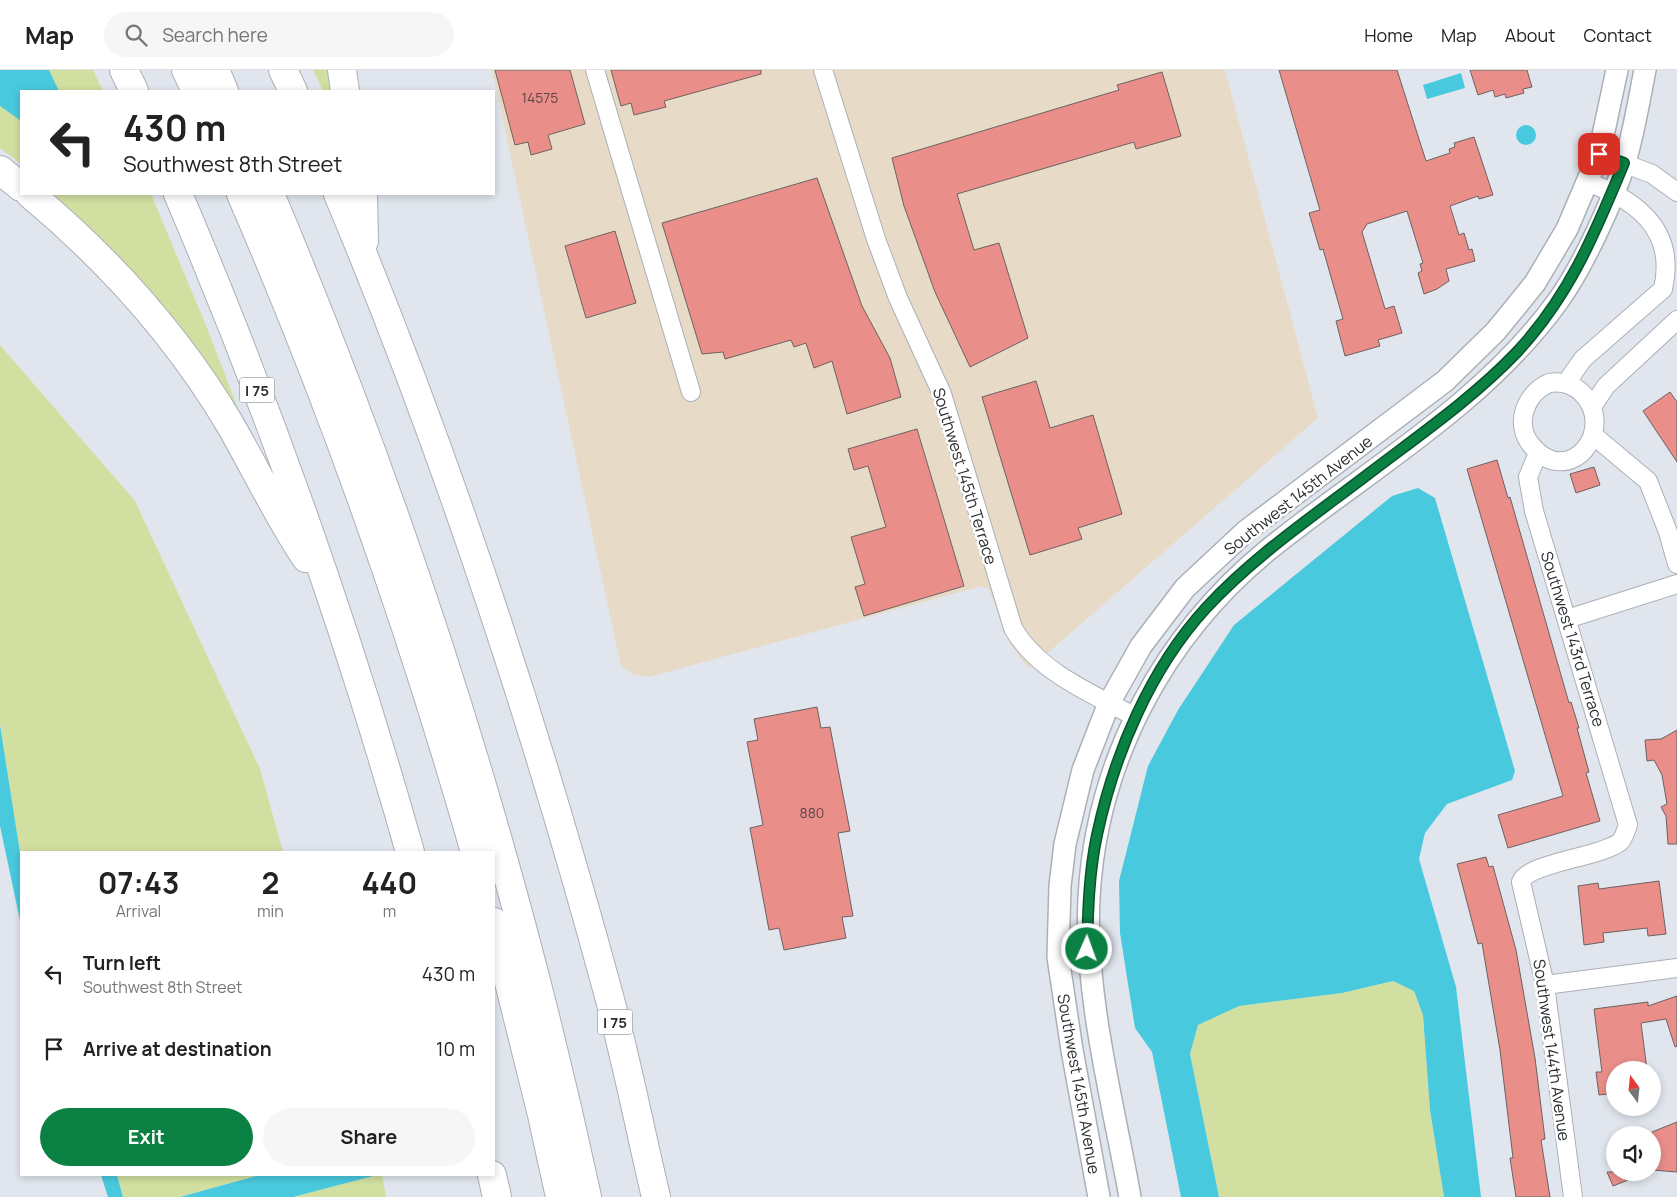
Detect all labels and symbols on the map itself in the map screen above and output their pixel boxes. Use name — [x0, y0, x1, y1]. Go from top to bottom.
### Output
house number: 14575 — [522, 88, 558, 107]
pin — [1578, 133, 1620, 175]
road number: I 75 — [240, 378, 274, 402]
street label: Southwest 145th Terrace — [928, 385, 1002, 567]
street label: Southwest 145th Avenue — [1219, 430, 1377, 560]
street label: Southwest 143rd Terrace — [1536, 548, 1610, 730]
house number: 880 — [800, 803, 824, 822]
position arrow — [1060, 922, 1112, 974]
street label: Southwest 144th Avenue — [1528, 958, 1576, 1142]
street label: Southwest 145th Avenue — [1052, 992, 1106, 1176]
road number: I 75 — [598, 1010, 632, 1034]
north arrow — [1606, 1061, 1661, 1116]

